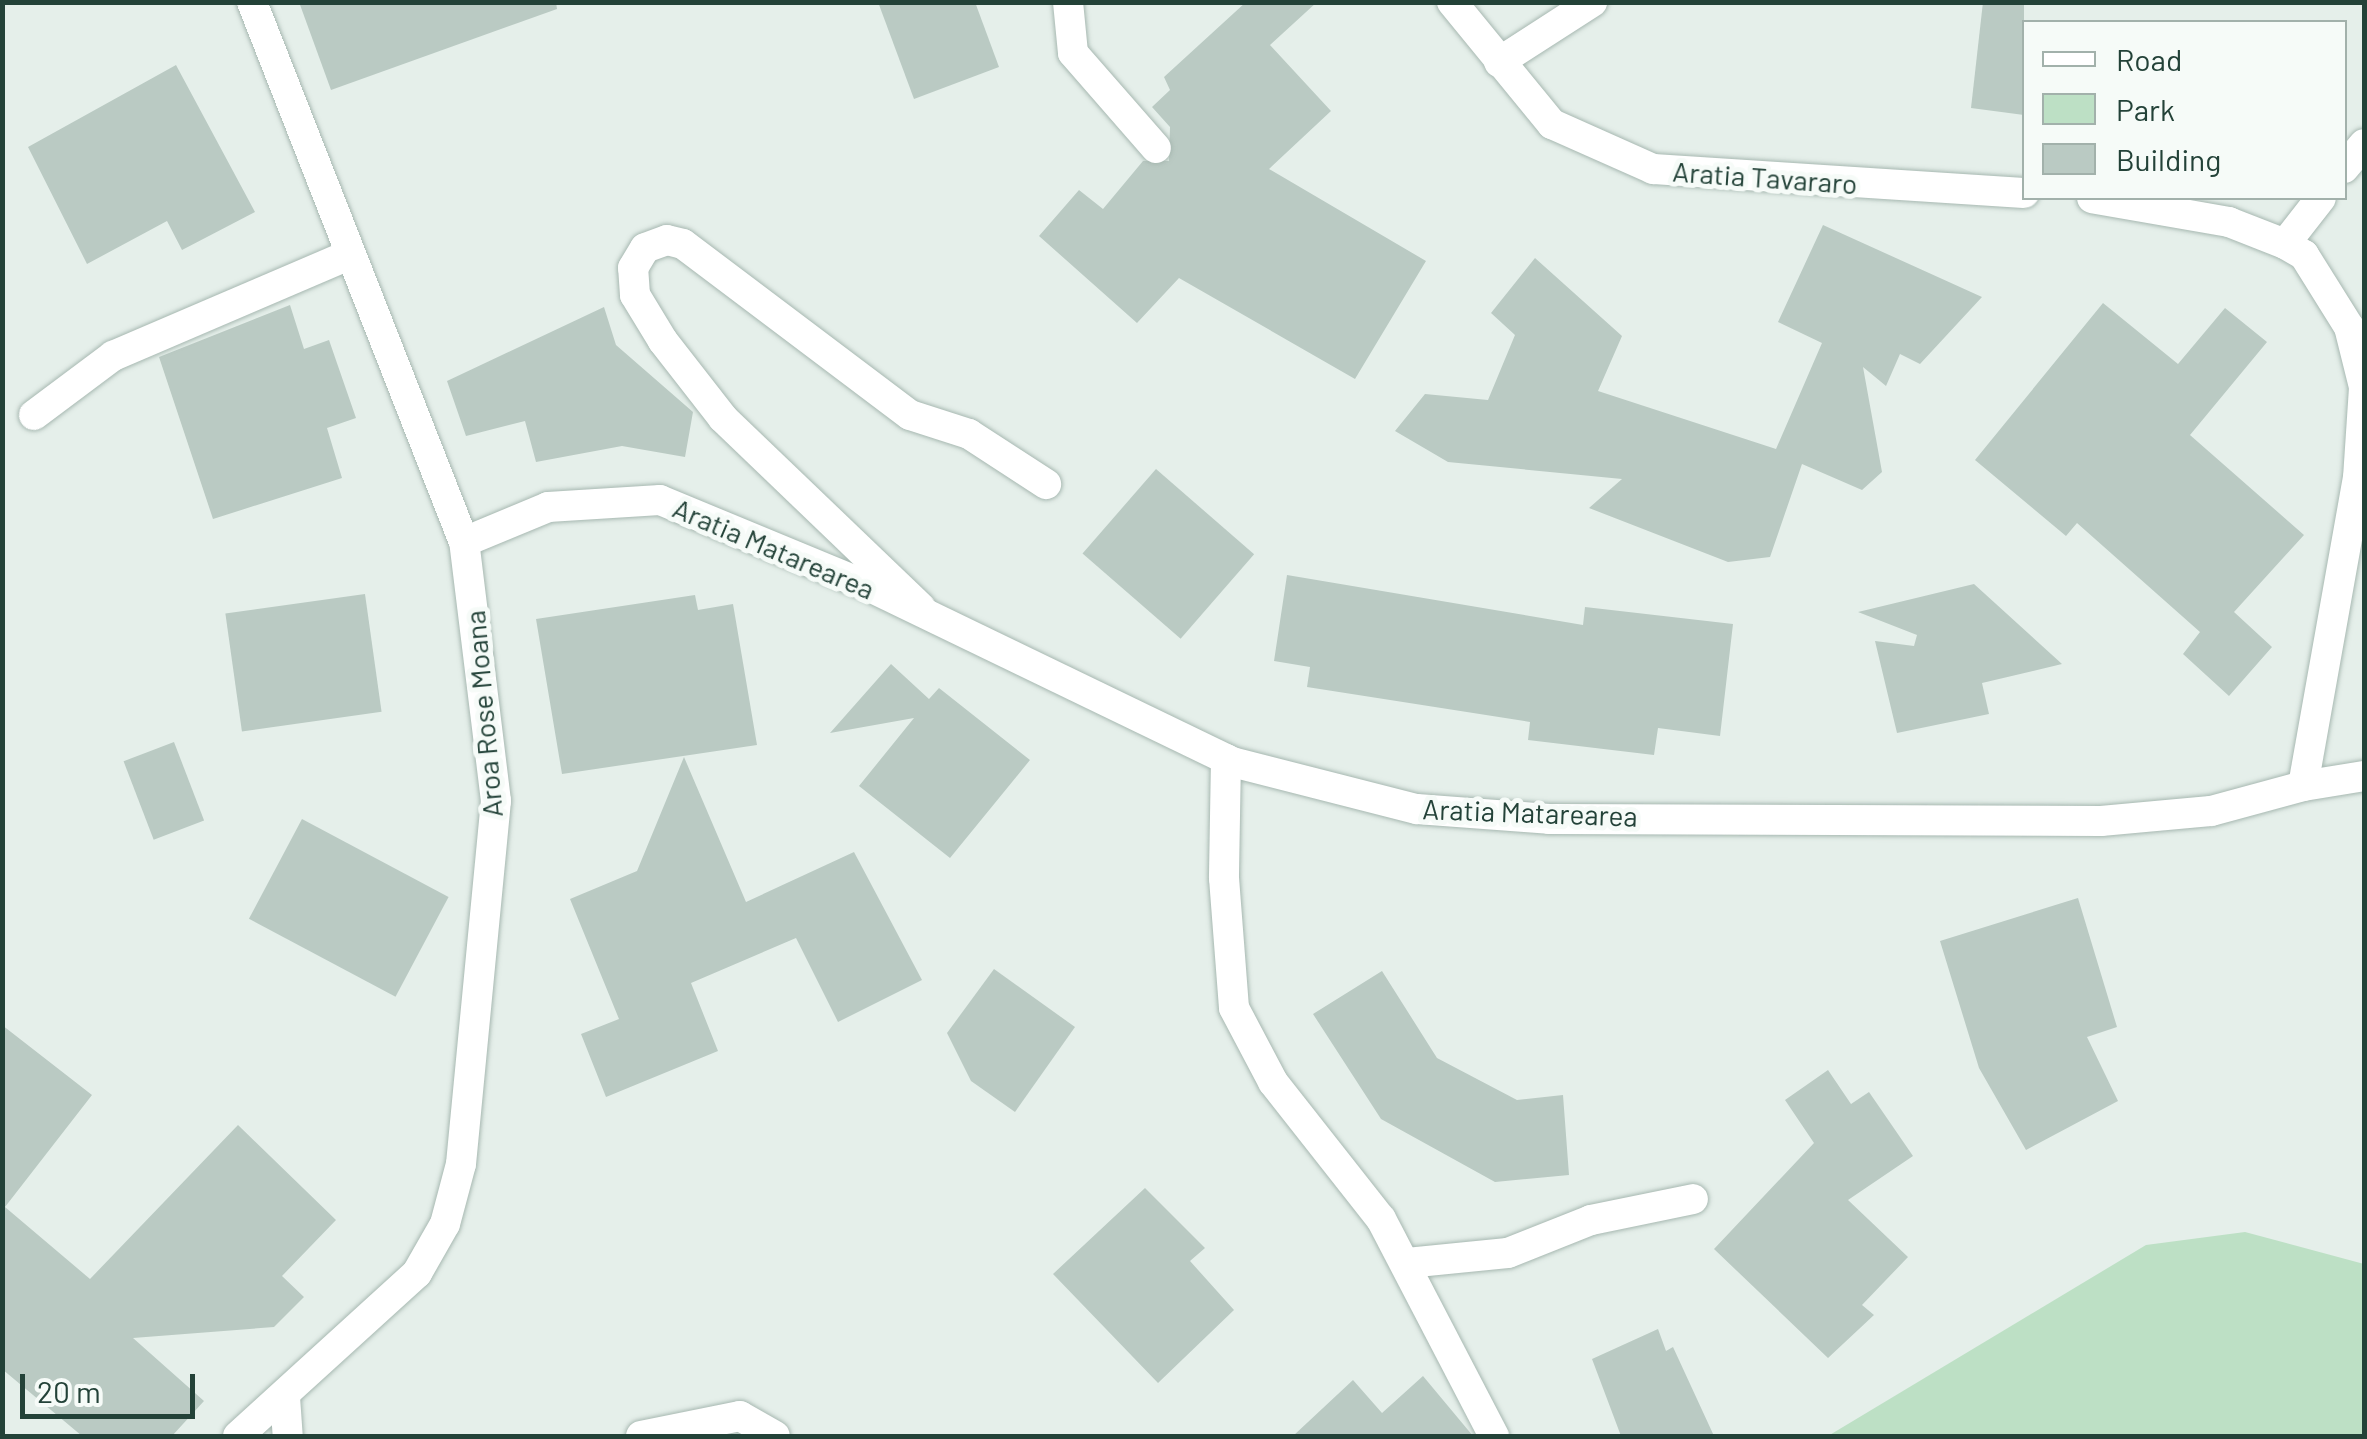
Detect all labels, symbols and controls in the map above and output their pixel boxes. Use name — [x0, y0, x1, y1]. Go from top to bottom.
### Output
legend — [2022, 20, 2347, 200]
text: Road — [2116, 41, 2182, 77]
text: Park — [2116, 91, 2175, 127]
text: Building — [2116, 141, 2221, 177]
street label: Aratia Tavararo — [1671, 154, 1859, 200]
street label: Aratia Matarearea — [668, 490, 880, 606]
street label: Aroa Rose Moana — [457, 609, 509, 819]
street label: Aratia Matarearea — [1422, 791, 1638, 833]
scale bar — [25, 1354, 200, 1416]
text: 20 m — [37, 1373, 101, 1409]

